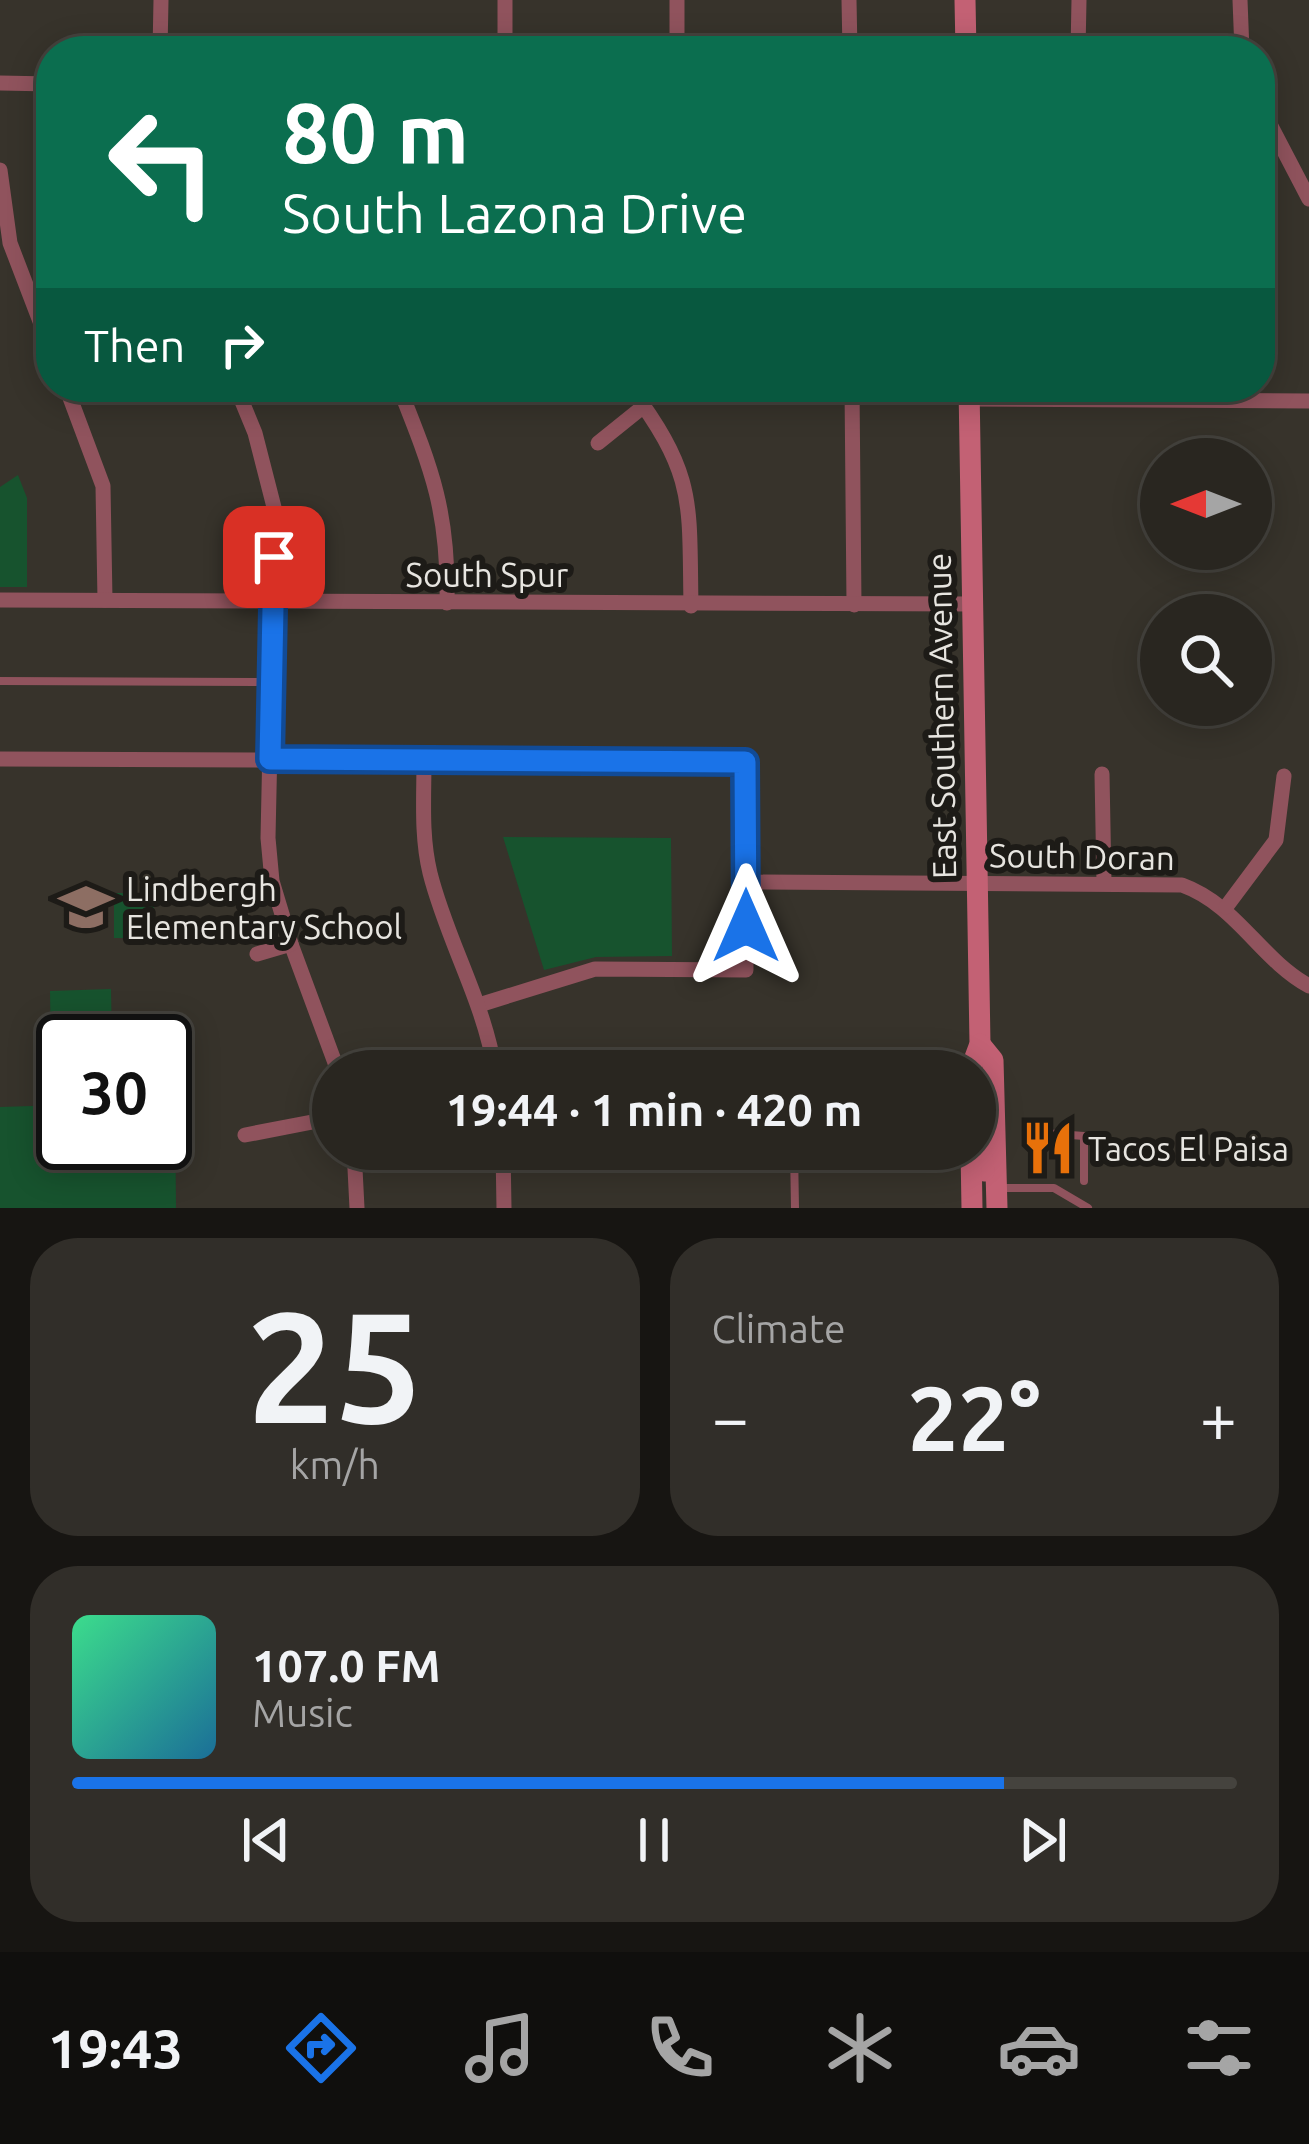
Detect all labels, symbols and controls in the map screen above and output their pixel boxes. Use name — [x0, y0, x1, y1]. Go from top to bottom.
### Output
icon: left — [84, 84, 240, 240]
text: 80 m — [282, 85, 469, 179]
text: South Lazona Drive — [282, 183, 747, 243]
icon: right — [209, 312, 275, 378]
text: Then — [84, 320, 185, 371]
north arrow — [1140, 438, 1272, 570]
map controls — [1140, 438, 1272, 726]
pin — [223, 506, 325, 608]
icon: arrive — [241, 524, 307, 590]
street label: East Southern Avenue — [920, 553, 962, 879]
street label: South Spur — [406, 556, 569, 593]
button: search — [1140, 594, 1272, 726]
street label: South Doran — [989, 836, 1175, 876]
position arrow — [683, 863, 809, 989]
place label: Lindbergh Elementary School — [126, 870, 402, 945]
school or university icon: Lindbergh Elementary School — [57, 878, 115, 936]
speed limit sign: 30 — [36, 1014, 192, 1170]
text: 19:44 · 1 min · 420 m — [446, 1084, 862, 1135]
restaurant icon: Tacos El Paisa — [1019, 1119, 1077, 1177]
place label: Tacos El Paisa — [1088, 1130, 1289, 1167]
text: 25 — [247, 1278, 423, 1452]
text: Climate — [712, 1307, 846, 1350]
text: 22° — [908, 1367, 1041, 1468]
text: − — [712, 1380, 749, 1454]
text: + — [1200, 1380, 1237, 1454]
text: km/h — [290, 1443, 380, 1486]
text: 107.0 FM — [252, 1640, 441, 1691]
text: Music — [252, 1691, 353, 1734]
icon: previous — [233, 1807, 299, 1873]
icon: pause — [621, 1807, 687, 1873]
icon: next — [1010, 1807, 1076, 1873]
icon: directions — [279, 2006, 363, 2090]
icon: music — [458, 2006, 542, 2090]
icon: phone — [638, 2006, 722, 2090]
icon: climate — [818, 2006, 902, 2090]
icon: car — [997, 2006, 1081, 2090]
icon: filters — [1177, 2006, 1261, 2090]
text: 19:43 — [48, 2018, 183, 2078]

